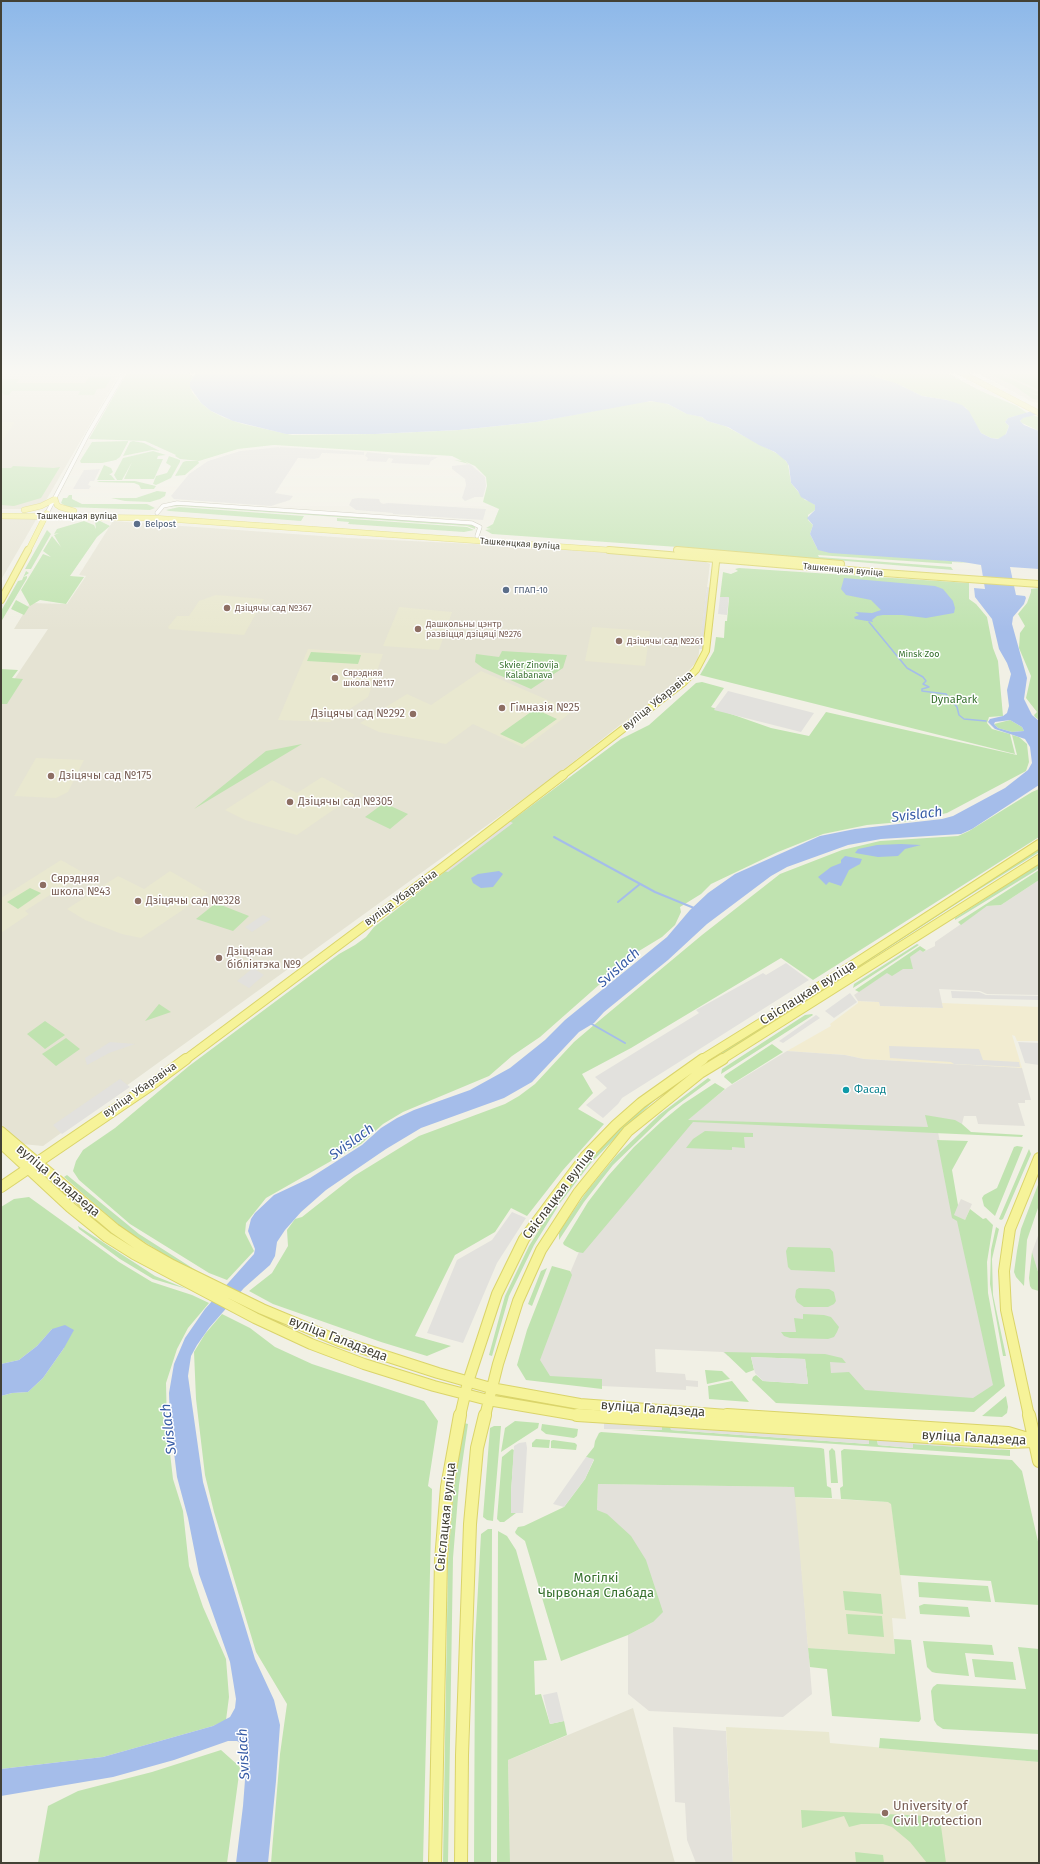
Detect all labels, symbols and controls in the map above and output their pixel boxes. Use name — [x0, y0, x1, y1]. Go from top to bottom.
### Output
street label: Ташкенцкая вуліца — [37, 511, 117, 521]
marker: Belpost — [132, 519, 142, 529]
place label: Belpost — [145, 519, 176, 529]
street label: Ташкенцкая вуліца — [480, 536, 560, 552]
street label: Ташкенцкая вуліца — [803, 561, 883, 579]
marker: ГПАП-10 — [501, 585, 511, 595]
place label: ГПАП-10 — [514, 585, 548, 595]
marker: Дзіцячы сад №367 — [222, 603, 232, 613]
place label: Дзіцячы сад №367 — [235, 603, 311, 613]
place label: Дашкольны цэнтр развіцця дзіцяці №276 — [426, 619, 522, 640]
marker: Дашкольны цэнтр развіцця дзіцяці №276 — [413, 624, 423, 634]
marker: Дзіцячы сад №261 — [614, 636, 624, 646]
place label: Дзіцячы сад №261 — [627, 636, 703, 646]
park label: Minsk Zoo — [898, 649, 940, 659]
park label: Skvier Zinovija Kalabanava — [499, 660, 559, 681]
place label: Сярэдняя школа №117 — [343, 668, 394, 689]
street label: вуліца Убарэвіча — [620, 668, 696, 734]
marker: Сярэдняя школа №117 — [330, 673, 340, 683]
park label: DynaPark — [931, 693, 977, 707]
place label: Гімназія №25 — [510, 701, 579, 715]
marker: Гімназія №25 — [497, 703, 507, 713]
place label: Дзіцячы сад №292 — [311, 707, 405, 721]
marker: Дзіцячы сад №292 — [408, 709, 418, 719]
place label: Дзіцячы сад №175 — [59, 769, 151, 783]
marker: Дзіцячы сад №175 — [46, 771, 56, 781]
place label: Дзіцячы сад №305 — [298, 795, 393, 809]
marker: Дзіцячы сад №305 — [285, 797, 295, 807]
water label: Svislach — [891, 804, 943, 826]
street label: вуліца Убарэвіча — [362, 867, 440, 929]
place label: Сярэдняя школа №43 — [51, 872, 110, 898]
marker: Сярэдняя школа №43 — [38, 880, 48, 890]
place label: Дзіцячы сад №328 — [146, 894, 240, 908]
marker: Дзіцячы сад №328 — [133, 896, 143, 906]
place label: Дзіцячая бібліятэка №9 — [227, 945, 301, 971]
water label: Svislach — [594, 945, 644, 991]
marker: Дзіцячая бібліятэка №9 — [214, 953, 224, 963]
street label: Свіслацкая вуліца — [757, 957, 859, 1029]
street label: вуліца Убарэвіча — [101, 1060, 179, 1120]
place label: Фасад — [854, 1083, 886, 1097]
marker: Фасад — [841, 1085, 851, 1095]
water label: Svislach — [326, 1120, 378, 1164]
street label: вуліца Галадзеда — [13, 1141, 103, 1221]
street label: Свіслацкая вуліца — [520, 1145, 598, 1243]
street label: вуліца Галадзеда — [286, 1313, 390, 1365]
street label: вуліца Галадзеда — [600, 1398, 706, 1420]
water label: Svislach — [158, 1403, 180, 1455]
street label: вуліца Галадзеда — [921, 1427, 1027, 1449]
street label: Свіслацкая вуліца — [432, 1462, 460, 1572]
park label: Могілкі Чырвоная Слабада — [538, 1570, 654, 1601]
water label: Svislach — [234, 1728, 254, 1780]
place label: University of Civil Protection — [893, 1798, 982, 1829]
marker: University of Civil Protection — [880, 1808, 890, 1818]

